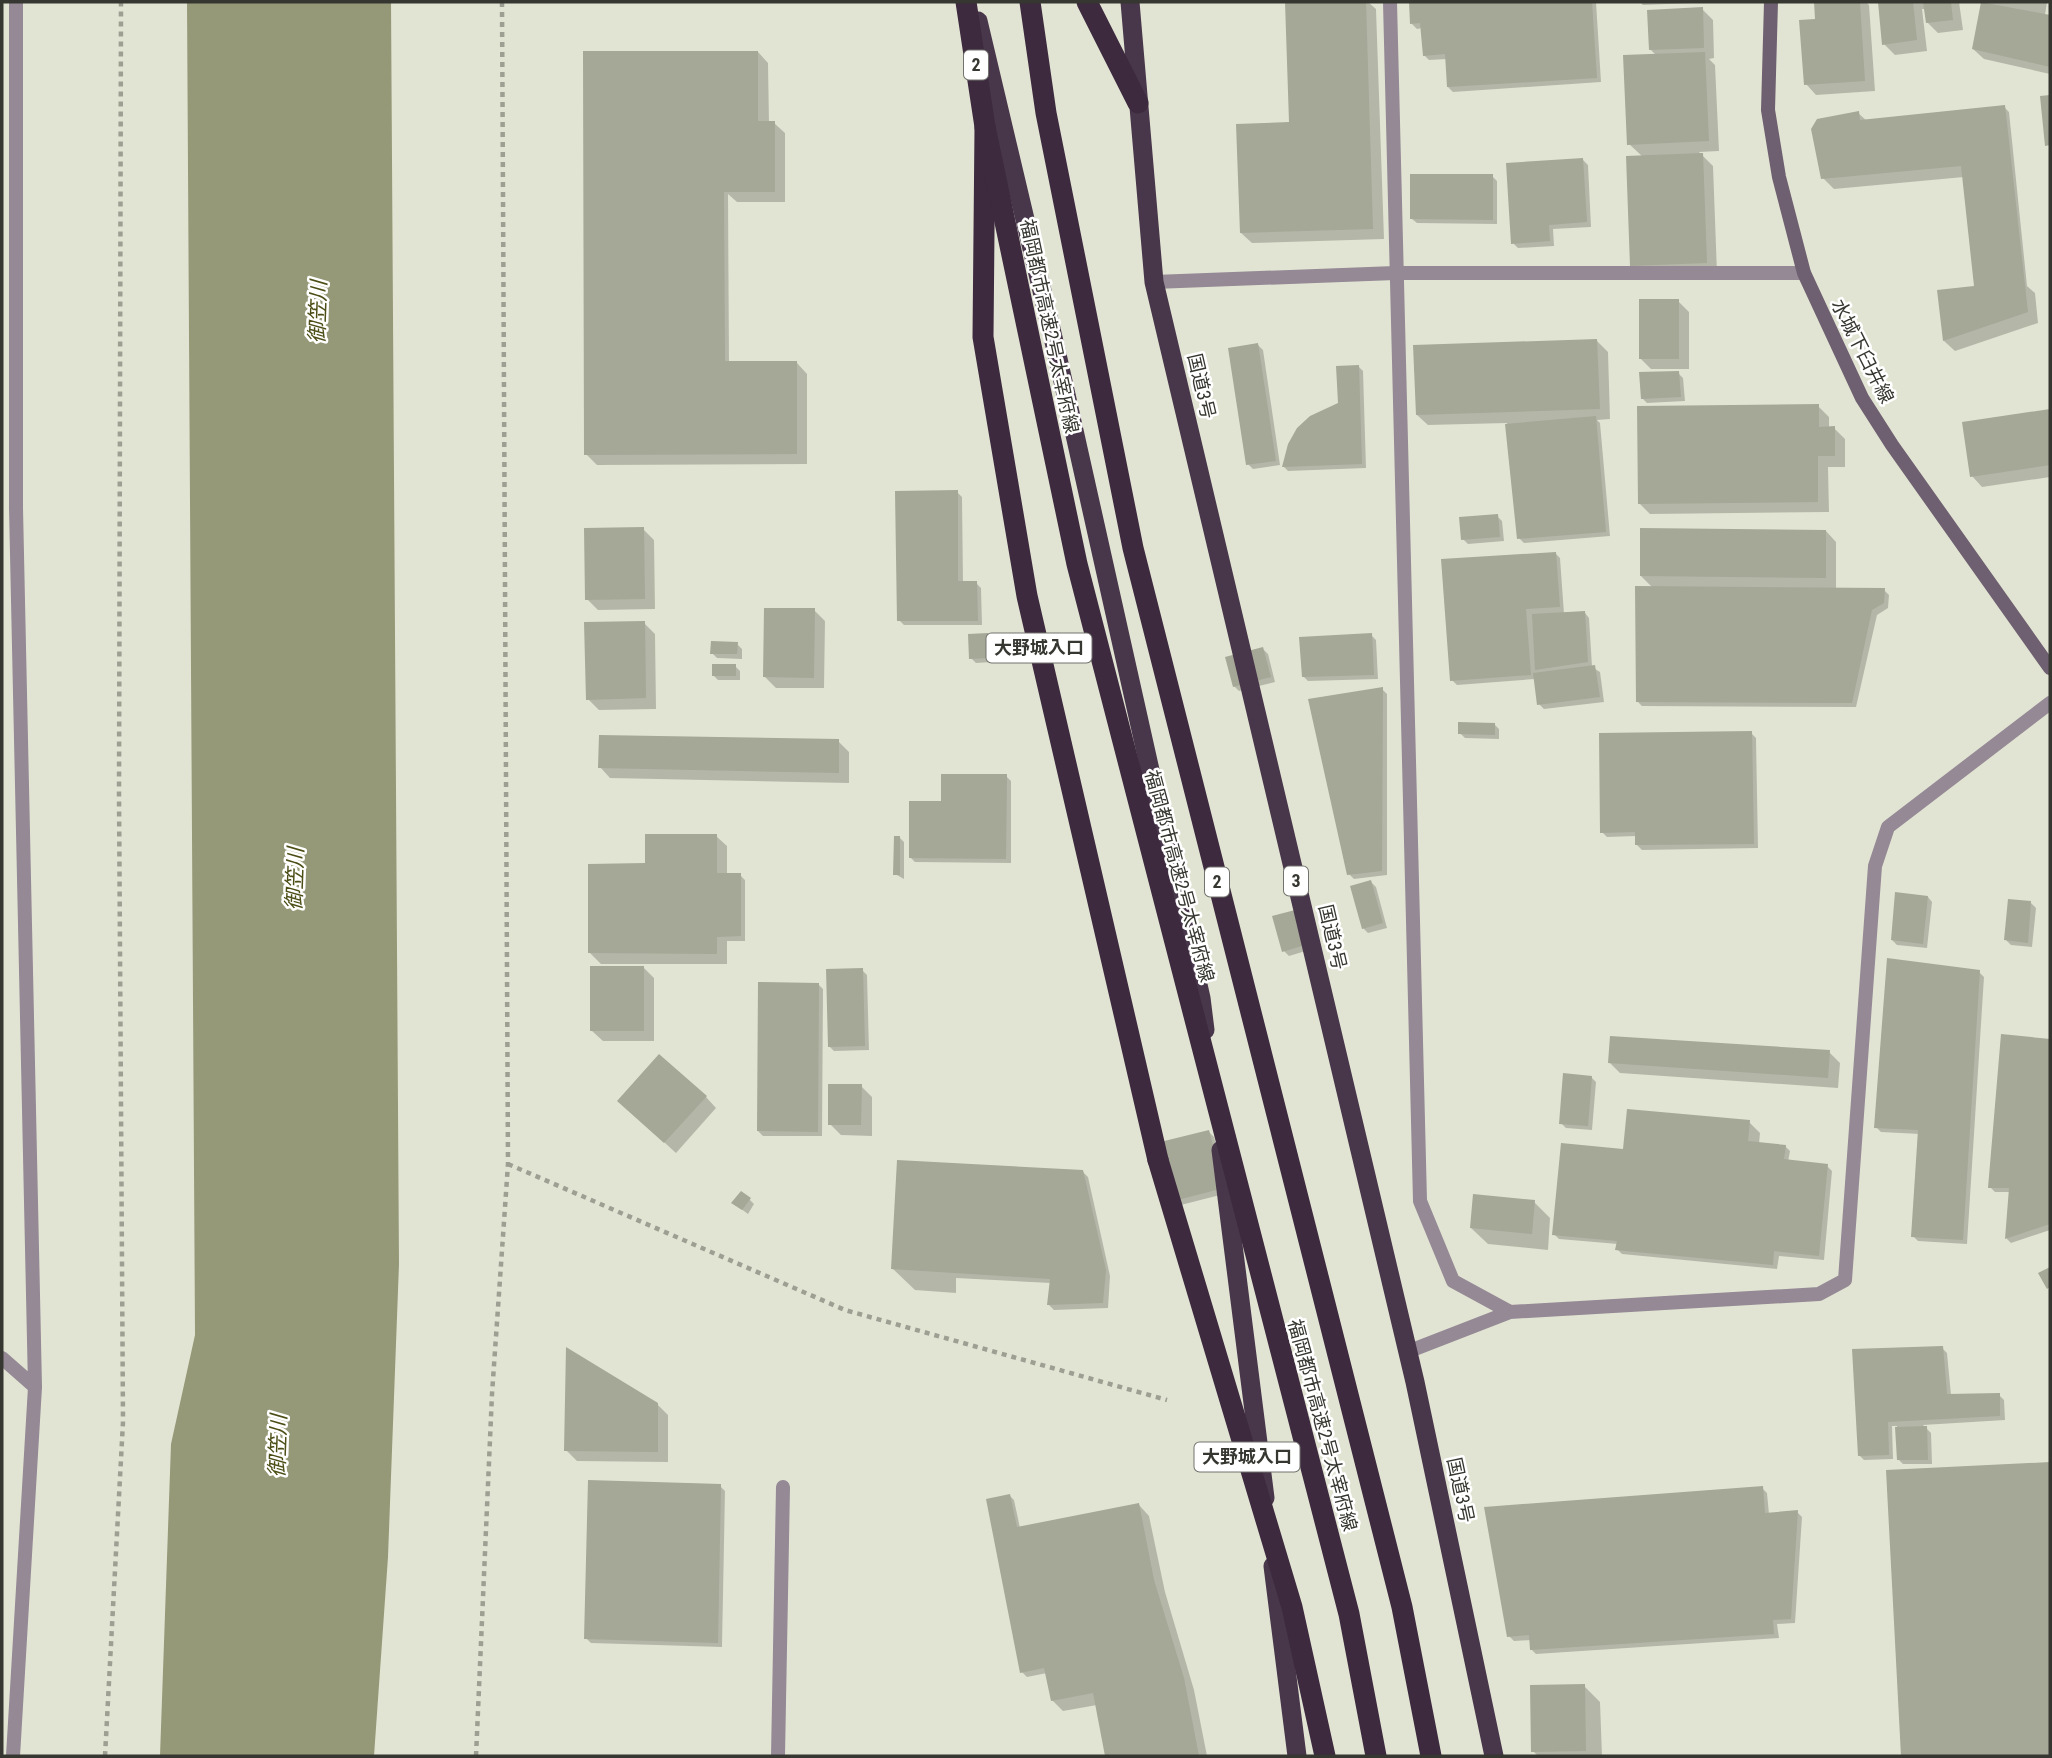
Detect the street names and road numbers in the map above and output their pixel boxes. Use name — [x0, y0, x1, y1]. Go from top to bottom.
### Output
road number: 2 — [964, 51, 988, 80]
street label: 福岡都市高速2号太宰府線 — [1016, 217, 1083, 435]
street label: 水城下臼井線 — [1826, 295, 1899, 407]
street label: 国道3号 — [1183, 351, 1220, 421]
road number: 大野城入口 — [986, 634, 1092, 662]
street label: 福岡都市高速2号太宰府線 — [1141, 768, 1219, 984]
road number: 3 — [1284, 866, 1308, 896]
road number: 2 — [1205, 868, 1229, 897]
street label: 国道3号 — [1314, 902, 1351, 972]
street label: 福岡都市高速2号太宰府線 — [1283, 1317, 1362, 1534]
road number: 大野城入口 — [1194, 1442, 1300, 1472]
street label: 国道3号 — [1442, 1455, 1479, 1525]

